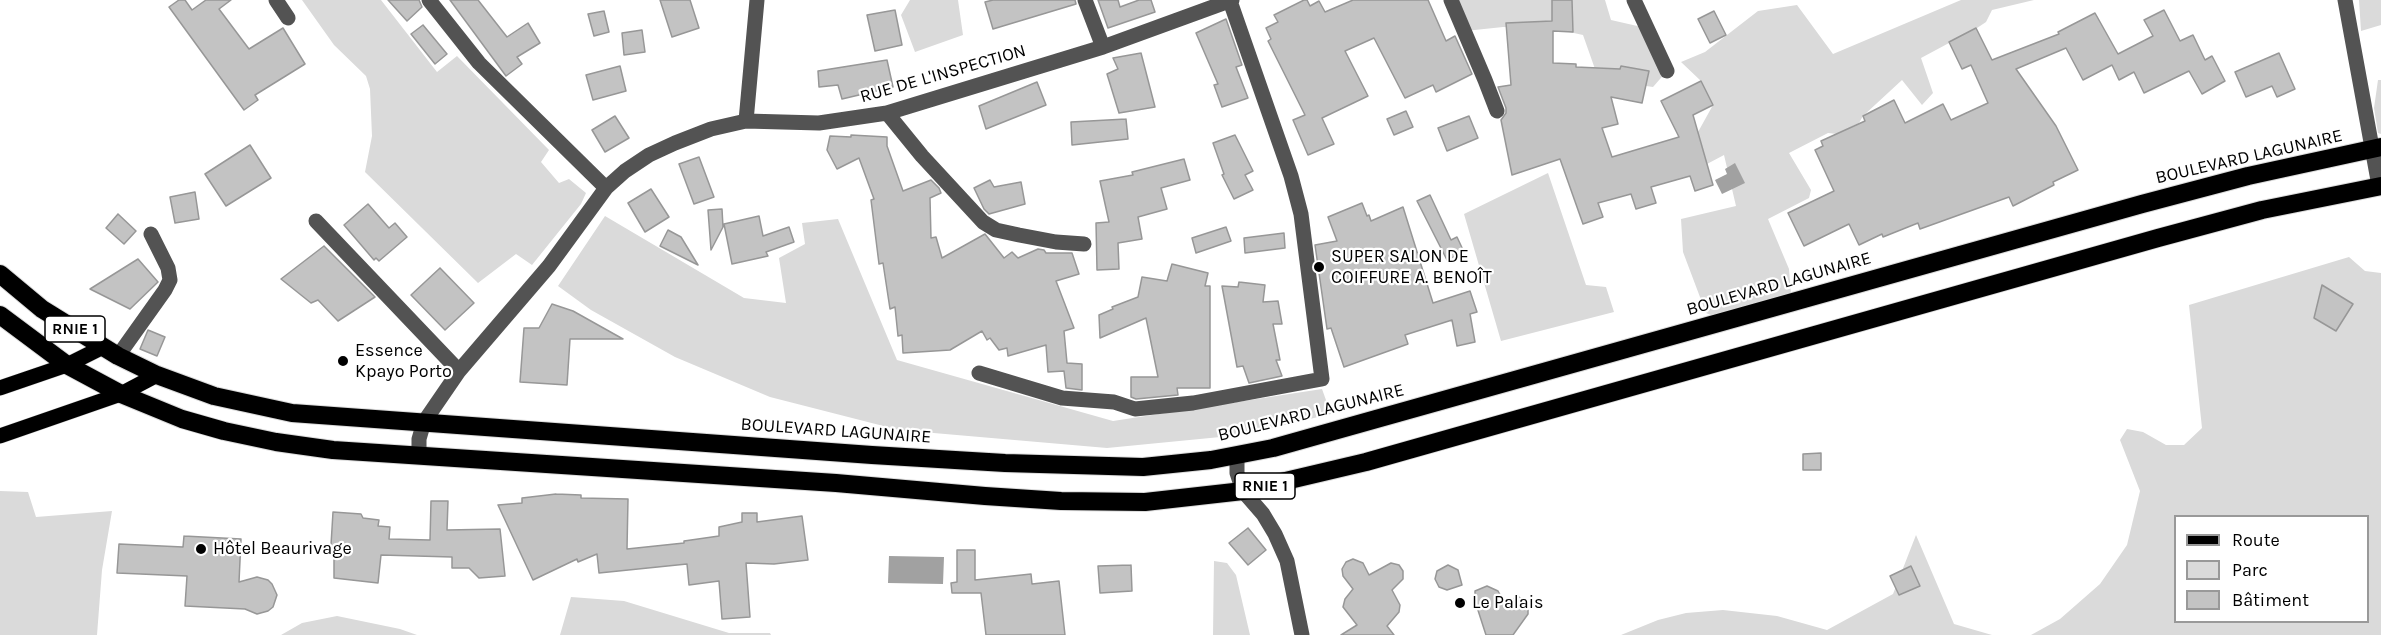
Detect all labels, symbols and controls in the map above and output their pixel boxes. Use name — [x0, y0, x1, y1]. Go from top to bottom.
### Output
street label: RUE DE L'INSPECTION — [858, 40, 1028, 108]
street label: BOULEVARD LAGUNAIRE — [2153, 125, 2345, 189]
place label: SUPER SALON DE COIFFURE A. BENOÎT — [1331, 246, 1492, 288]
street label: BOULEVARD LAGUNAIRE — [1684, 247, 1874, 321]
marker: SUPER SALON DE COIFFURE A. BENOÎT — [1312, 260, 1326, 274]
road number: RNIE 1 — [45, 316, 105, 342]
place label: Essence Kpayo Porto — [355, 340, 452, 382]
marker: Essence Kpayo Porto — [336, 354, 350, 368]
street label: BOULEVARD LAGUNAIRE — [1216, 379, 1406, 447]
street label: BOULEVARD LAGUNAIRE — [740, 414, 932, 448]
road number: RNIE 1 — [1235, 473, 1295, 499]
legend — [2174, 515, 2369, 623]
text: Route — [2232, 529, 2280, 551]
place label: Hôtel Beaurivage — [213, 538, 352, 560]
marker: Hôtel Beaurivage — [194, 542, 208, 556]
text: Parc — [2232, 559, 2268, 581]
text: Bâtiment — [2232, 589, 2309, 611]
place label: Le Palais — [1472, 592, 1544, 614]
marker: Le Palais — [1453, 596, 1467, 610]

